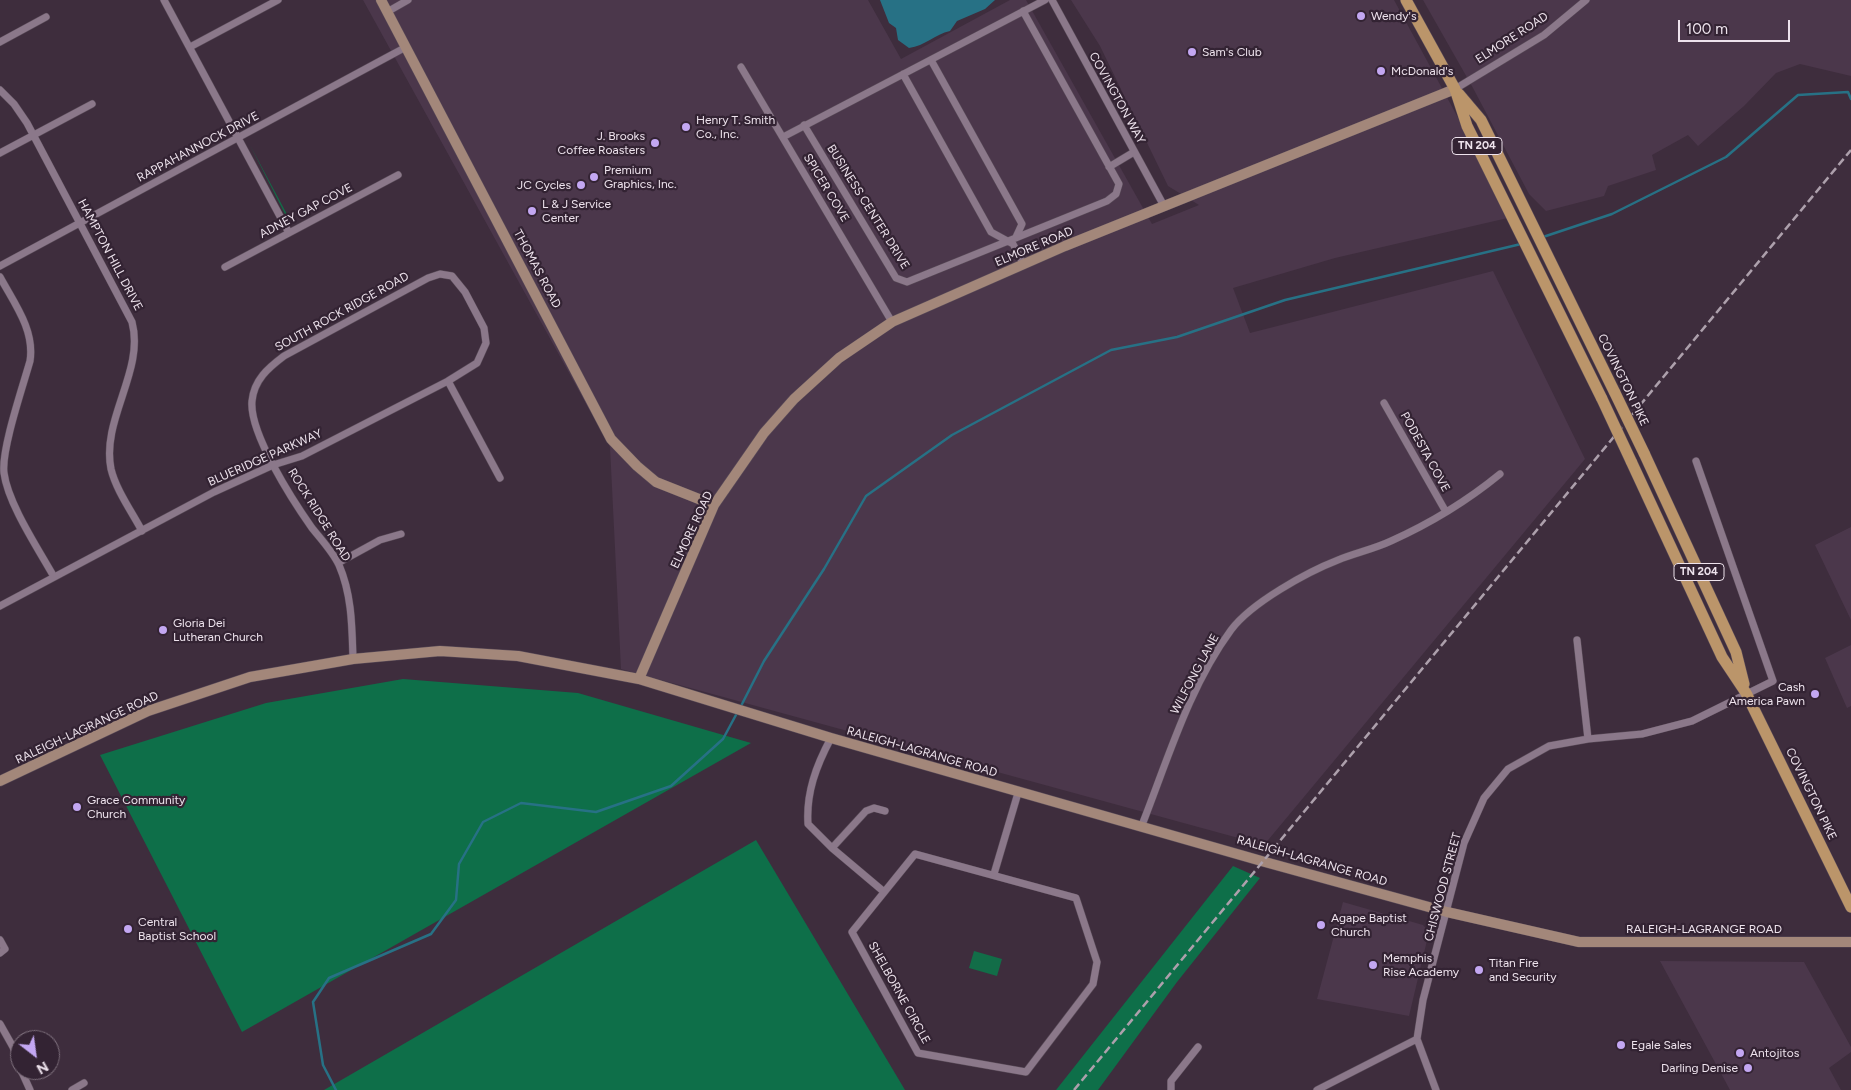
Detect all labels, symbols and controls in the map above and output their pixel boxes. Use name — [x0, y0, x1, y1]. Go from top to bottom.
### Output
place label: Wendy's — [1371, 9, 1417, 23]
street label: ELMORE ROAD — [1473, 9, 1551, 67]
marker: Wendy's — [1355, 10, 1367, 22]
scale bar — [1681, 10, 1794, 42]
text: 100 m — [1686, 20, 1728, 38]
place label: Sam's Club — [1202, 45, 1262, 59]
marker: Sam's Club — [1186, 46, 1198, 58]
street label: COVINGTON WAY — [1086, 50, 1148, 146]
place label: McDonald's — [1391, 64, 1453, 78]
marker: McDonald's — [1375, 65, 1387, 77]
street label: RAPPAHANNOCK DRIVE — [135, 109, 261, 185]
place label: Henry T. Smith Co., Inc. — [696, 113, 775, 141]
marker: Henry T. Smith Co., Inc. — [680, 121, 692, 133]
place label: J. Brooks Coffee Roasters — [558, 129, 645, 157]
marker: J. Brooks Coffee Roasters — [649, 137, 661, 149]
road number: TN 204 — [1452, 138, 1502, 154]
street label: BUSINESS CENTER DRIVE — [824, 142, 912, 272]
street label: SPICER COVE — [800, 151, 852, 225]
place label: Premium Graphics, Inc. — [604, 163, 677, 191]
marker: Premium Graphics, Inc. — [588, 171, 600, 183]
place label: JC Cycles — [517, 178, 571, 192]
marker: JC Cycles — [575, 179, 587, 191]
street label: ADNEY GAP COVE — [257, 180, 355, 242]
street label: HAMPTON HILL DRIVE — [74, 197, 146, 313]
place label: L & J Service Center — [542, 197, 611, 225]
marker: L & J Service Center — [526, 205, 538, 217]
street label: ELMORE ROAD — [993, 224, 1075, 270]
street label: THOMAS ROAD — [510, 227, 564, 311]
street label: SOUTH ROCK RIDGE ROAD — [273, 269, 411, 355]
street label: COVINGTON PIKE — [1594, 332, 1652, 428]
street label: PODESTA COVE — [1397, 410, 1453, 494]
street label: BLUERIDGE PARKWAY — [206, 426, 324, 490]
street label: ROCK RIDGE ROAD — [284, 466, 354, 564]
street label: ELMORE ROAD — [668, 489, 716, 571]
road number: TN 204 — [1674, 564, 1724, 580]
place label: Gloria Dei Lutheran Church — [173, 616, 263, 644]
marker: Gloria Dei Lutheran Church — [157, 624, 169, 636]
street label: WILFONG LANE — [1168, 631, 1222, 717]
place label: Cash America Pawn — [1729, 680, 1805, 708]
marker: Cash America Pawn — [1809, 688, 1821, 700]
street label: RALEIGH-LAGRANGE ROAD — [13, 689, 161, 767]
street label: RALEIGH-LAGRANGE ROAD — [845, 724, 999, 780]
street label: COVINGTON PIKE — [1782, 746, 1840, 842]
place label: Grace Community Church — [87, 793, 185, 821]
marker: Grace Community Church — [71, 801, 83, 813]
street label: CHISWOOD STREET — [1422, 831, 1464, 943]
street label: RALEIGH-LAGRANGE ROAD — [1235, 833, 1389, 889]
place label: Agape Baptist Church — [1331, 911, 1407, 939]
place label: Central Baptist School — [138, 915, 216, 943]
marker: Agape Baptist Church — [1315, 919, 1327, 931]
street label: RALEIGH-LAGRANGE ROAD — [1626, 922, 1782, 936]
marker: Central Baptist School — [122, 923, 134, 935]
street label: SHELBORNE CIRCLE — [865, 939, 933, 1047]
place label: Memphis Rise Academy — [1383, 951, 1459, 979]
place label: Titan Fire and Security — [1489, 956, 1557, 984]
marker: Memphis Rise Academy — [1367, 959, 1379, 971]
marker: Titan Fire and Security — [1473, 964, 1485, 976]
north arrow — [10, 1030, 60, 1080]
place label: Egale Sales — [1631, 1038, 1692, 1052]
marker: Egale Sales — [1615, 1039, 1627, 1051]
place label: Antojitos — [1750, 1046, 1799, 1060]
marker: Antojitos — [1734, 1047, 1746, 1059]
text: N — [33, 1057, 51, 1078]
place label: Darling Denise — [1661, 1061, 1738, 1075]
marker: Darling Denise — [1742, 1062, 1754, 1074]

